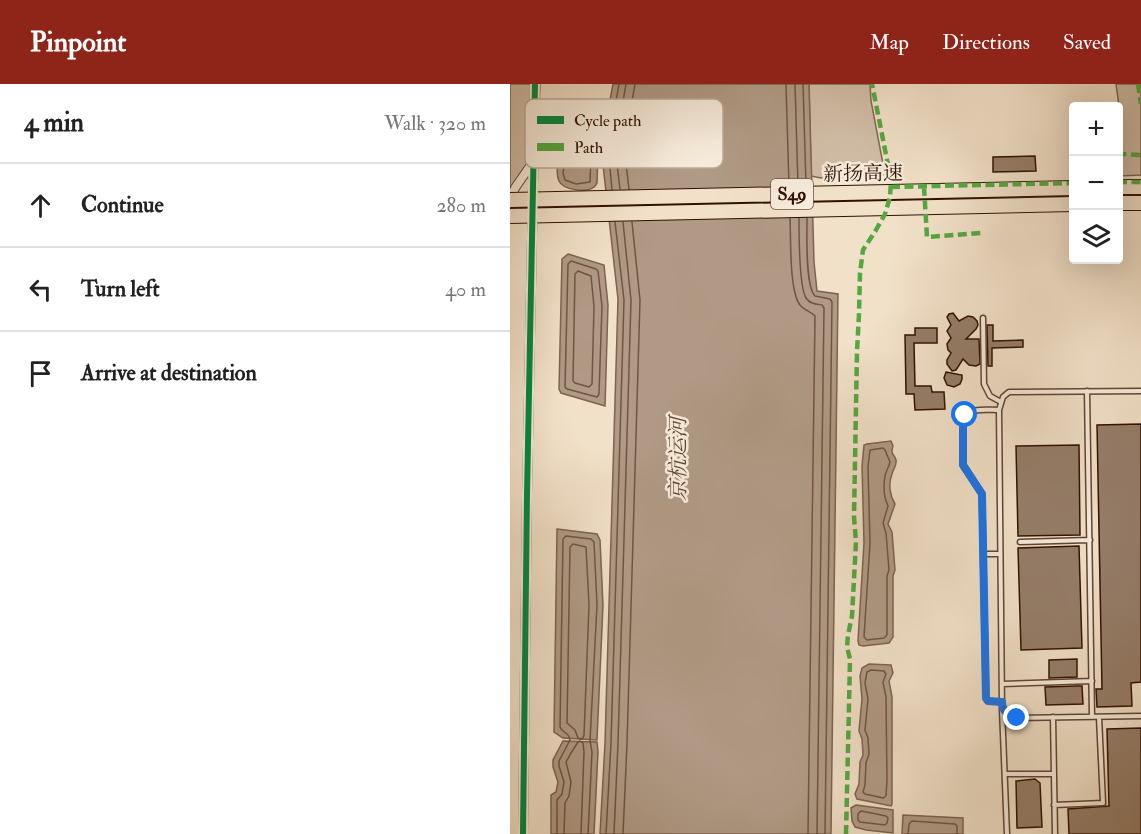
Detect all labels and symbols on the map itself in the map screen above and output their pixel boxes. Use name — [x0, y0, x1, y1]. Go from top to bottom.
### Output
legend — [525, 99, 723, 168]
text: Cycle path — [574, 111, 642, 132]
text: Path — [574, 138, 604, 158]
street label: 新扬高速 — [823, 160, 903, 187]
road number: S49 — [771, 179, 813, 209]
route start — [951, 401, 977, 427]
water label: 京杭运河 — [665, 413, 692, 501]
route end — [1003, 704, 1029, 730]

